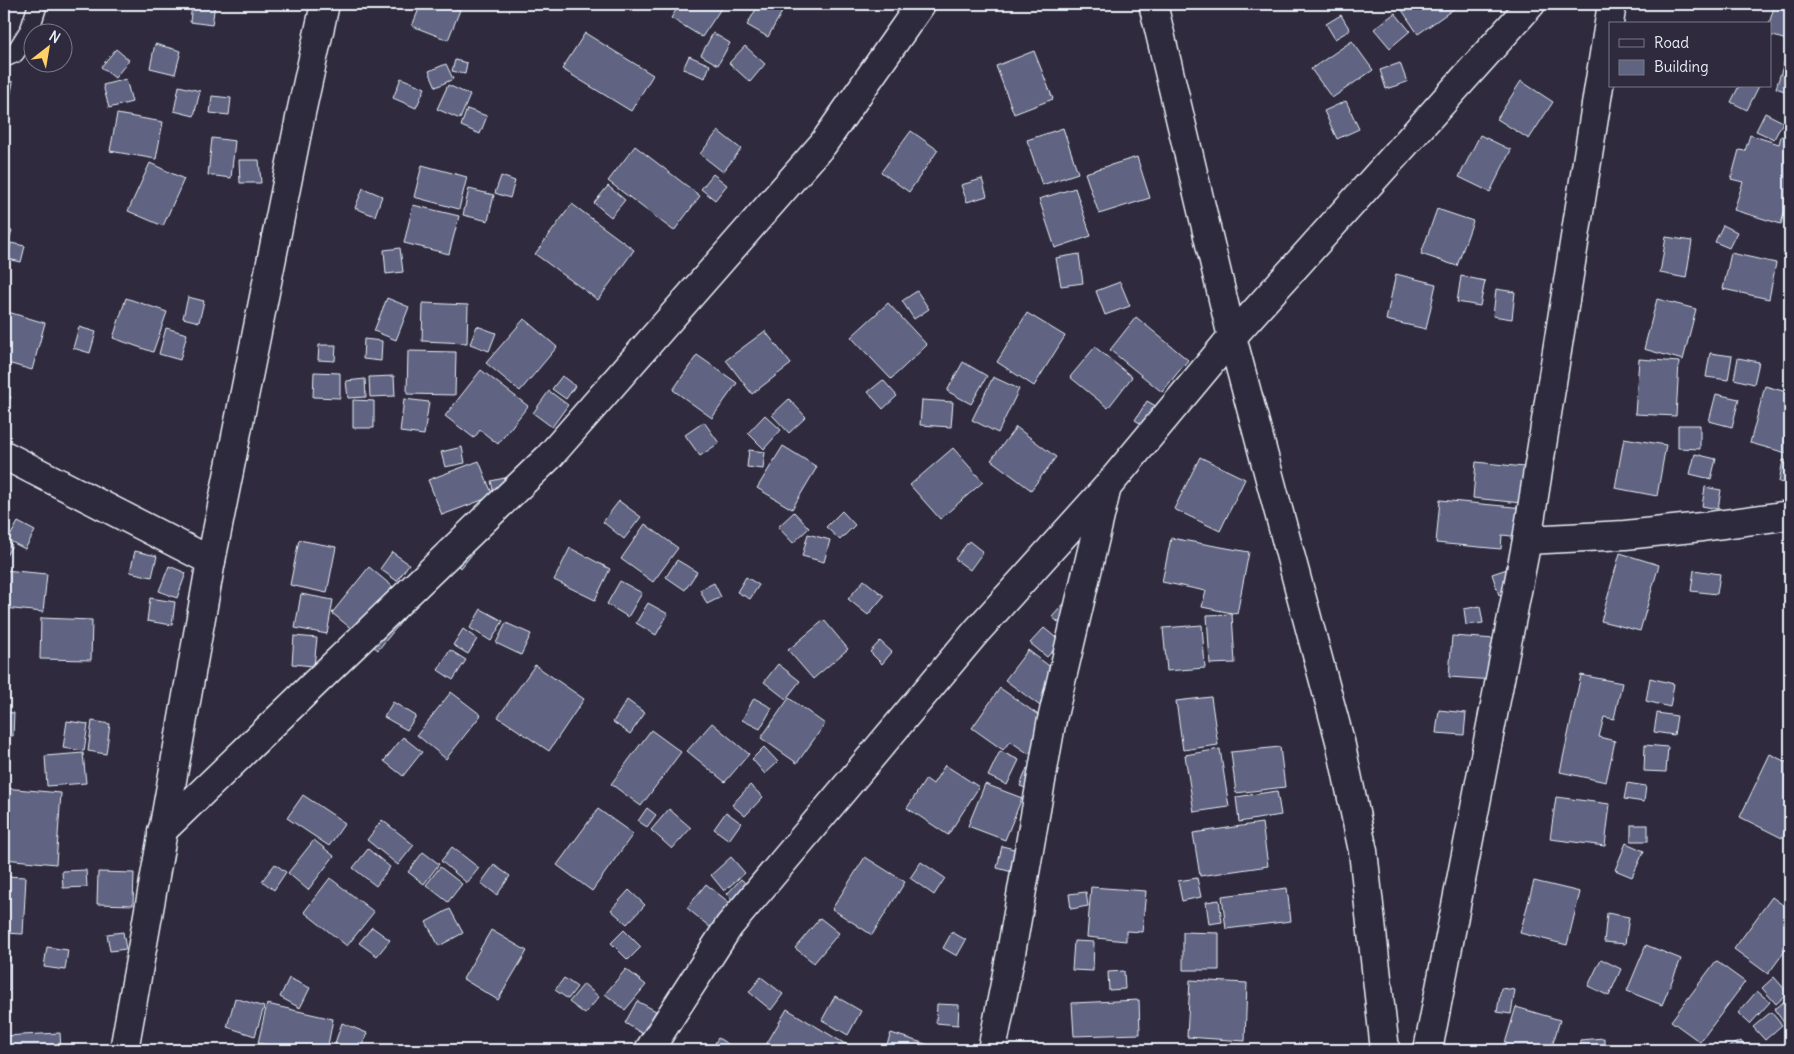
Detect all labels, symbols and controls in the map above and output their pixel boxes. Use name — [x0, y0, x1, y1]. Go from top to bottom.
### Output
north arrow — [22, 22, 72, 72]
legend — [1609, 22, 1772, 88]
text: N — [46, 27, 63, 47]
text: Road — [1654, 33, 1689, 52]
text: Building — [1654, 57, 1709, 76]

